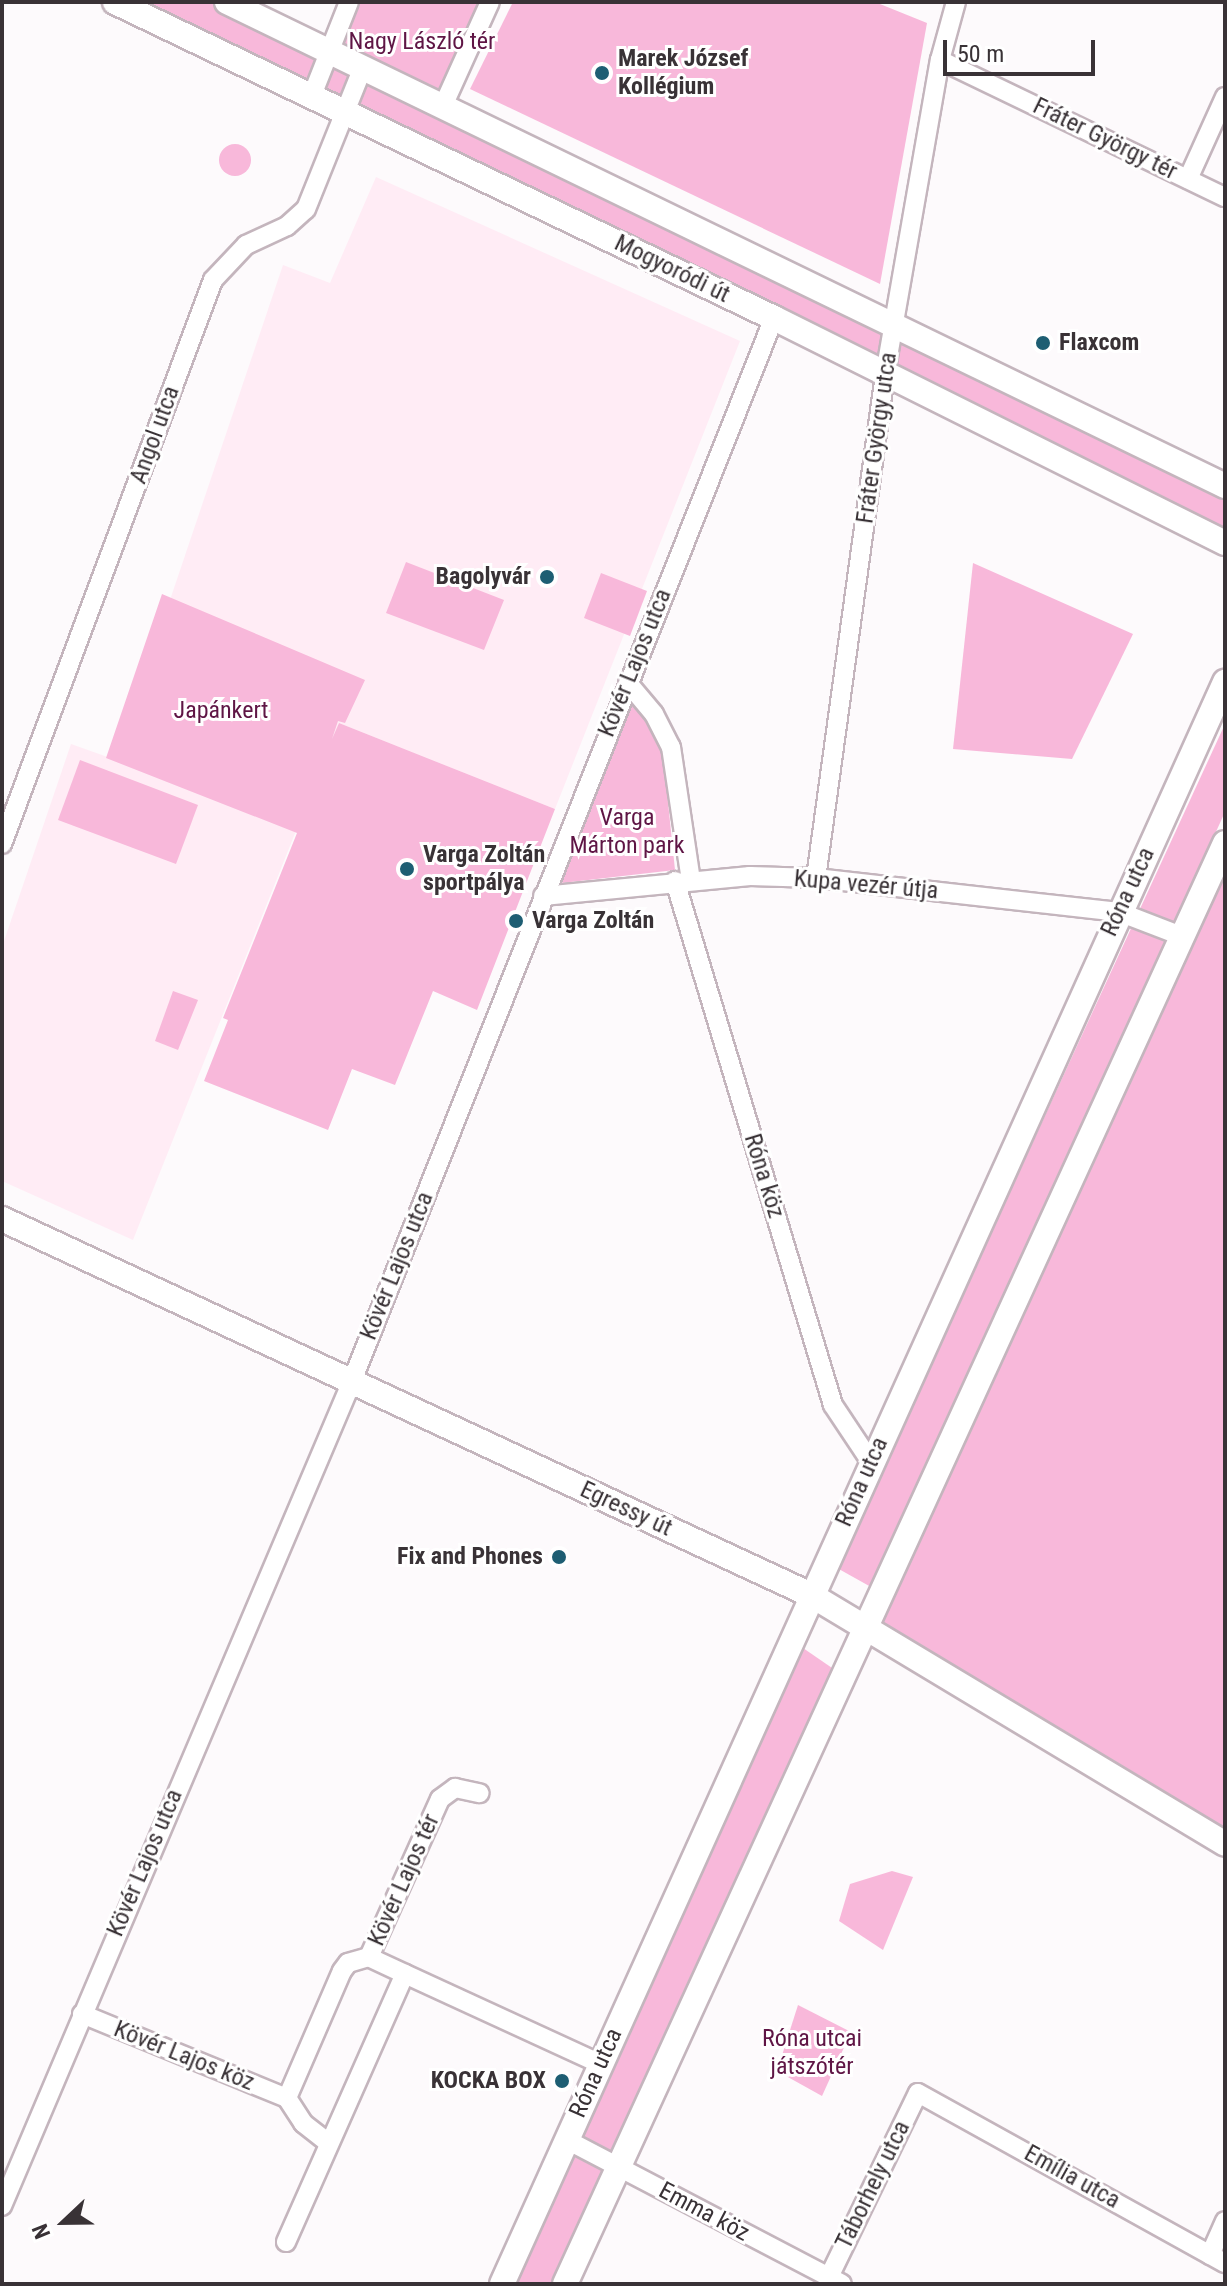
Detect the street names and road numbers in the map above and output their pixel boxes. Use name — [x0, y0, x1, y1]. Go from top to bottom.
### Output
street label: Fráter György tér — [1028, 92, 1182, 186]
street label: Mogyoródi út — [610, 229, 734, 309]
street label: Fráter György utca — [851, 351, 903, 525]
street label: Angol utca — [124, 382, 186, 488]
street label: Kövér Lajos utca — [592, 585, 678, 741]
street label: Róna utca — [1095, 843, 1161, 941]
street label: Kupa vezér útja — [793, 864, 939, 906]
street label: Róna köz — [738, 1130, 790, 1222]
street label: Kövér Lajos utca — [354, 1188, 440, 1344]
street label: Róna utca — [830, 1433, 894, 1531]
street label: Egressy út — [576, 1475, 676, 1543]
street label: Kövér Lajos utca — [101, 1785, 189, 1941]
street label: Kövér Lajos tér — [362, 1810, 446, 1950]
street label: Kövér Lajos köz — [110, 2015, 258, 2097]
street label: Róna utca — [564, 2024, 628, 2122]
street label: Táborhely utca — [830, 2116, 916, 2254]
street label: Emília utca — [1019, 2139, 1125, 2215]
street label: Emma köz — [654, 2176, 754, 2248]

